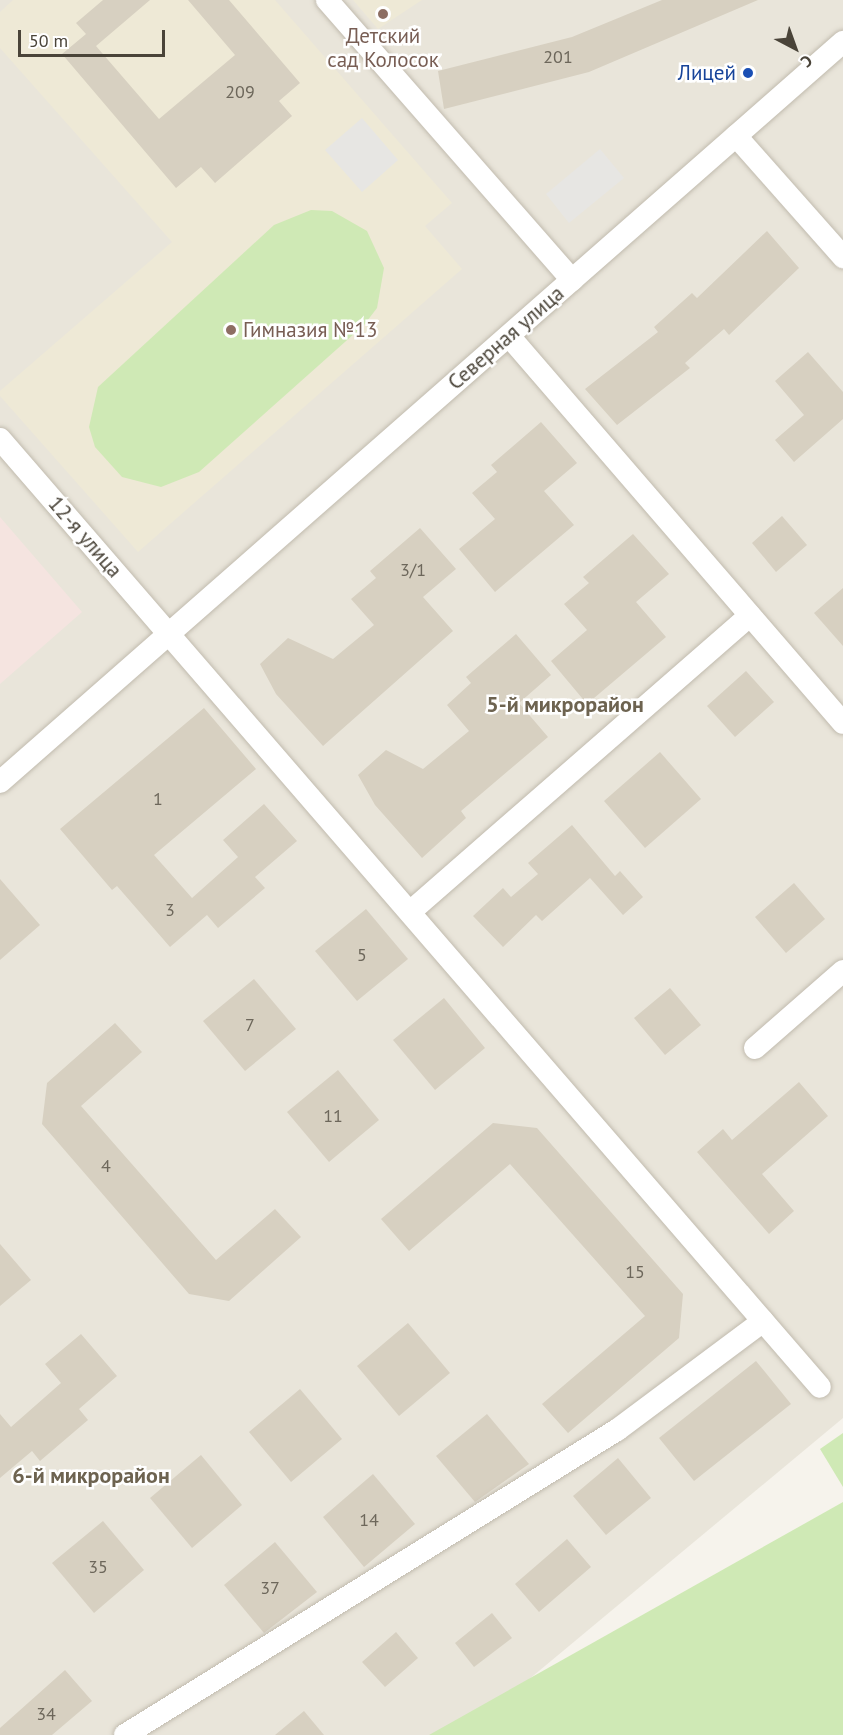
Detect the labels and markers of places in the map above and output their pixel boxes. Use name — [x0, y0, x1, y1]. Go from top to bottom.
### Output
marker: Детский сад Колосок — [376, 7, 390, 21]
place label: Детский сад Колосок — [327, 23, 439, 73]
place label: Лицей — [678, 60, 736, 86]
marker: Лицей — [741, 66, 755, 80]
place label: Гимназия №13 — [243, 317, 377, 343]
marker: Гимназия №13 — [224, 323, 238, 337]

